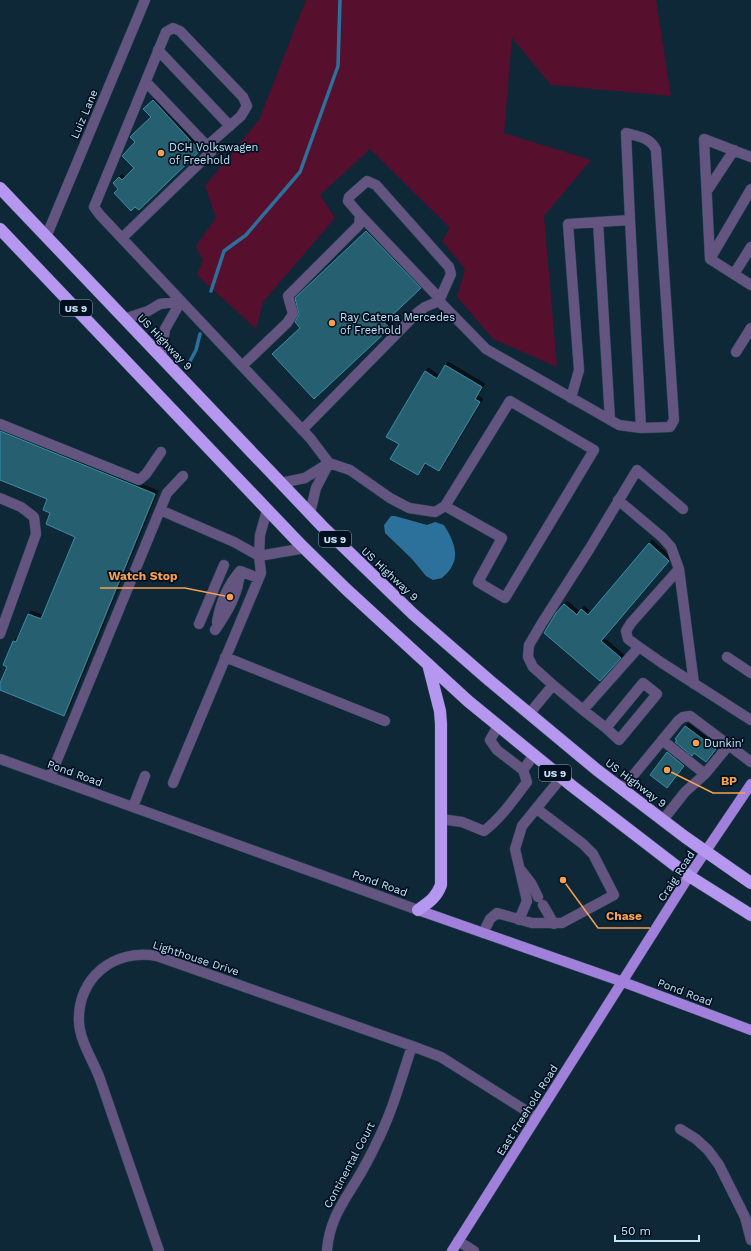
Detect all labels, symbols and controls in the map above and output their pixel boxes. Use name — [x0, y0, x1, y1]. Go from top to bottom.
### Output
street label: Luiz Lane — [68, 88, 101, 141]
place label: DCH Volkswagen of Freehold — [169, 141, 258, 167]
marker: DCH Volkswagen of Freehold — [156, 148, 166, 158]
road number: US 9 — [60, 300, 92, 316]
place label: Ray Catena Mercedes of Freehold — [340, 311, 455, 337]
street label: US Highway 9 — [135, 312, 195, 373]
marker: Ray Catena Mercedes of Freehold — [327, 318, 337, 328]
road number: US 9 — [319, 531, 351, 547]
street label: US Highway 9 — [358, 545, 421, 604]
callout: Watch Stop — [100, 564, 185, 588]
text: Watch Stop — [109, 569, 178, 583]
place label: Dunkin' — [704, 737, 744, 750]
marker: Dunkin' — [691, 738, 701, 748]
street label: US Highway 9 — [603, 756, 669, 811]
street label: Pond Road — [46, 758, 104, 789]
road number: US 9 — [539, 765, 571, 781]
callout: BP — [713, 769, 745, 793]
text: BP — [721, 774, 737, 788]
street label: Craig Road — [655, 849, 698, 904]
street label: Pond Road — [351, 868, 409, 899]
callout: Chase — [598, 904, 650, 928]
text: Chase — [606, 909, 642, 923]
street label: Lighthouse Drive — [151, 938, 241, 979]
street label: Pond Road — [656, 976, 714, 1009]
street label: East Freehold Road — [494, 1062, 561, 1158]
street label: Continental Court — [321, 1120, 378, 1210]
scale bar — [615, 1217, 699, 1243]
text: 50 m — [621, 1224, 651, 1238]

